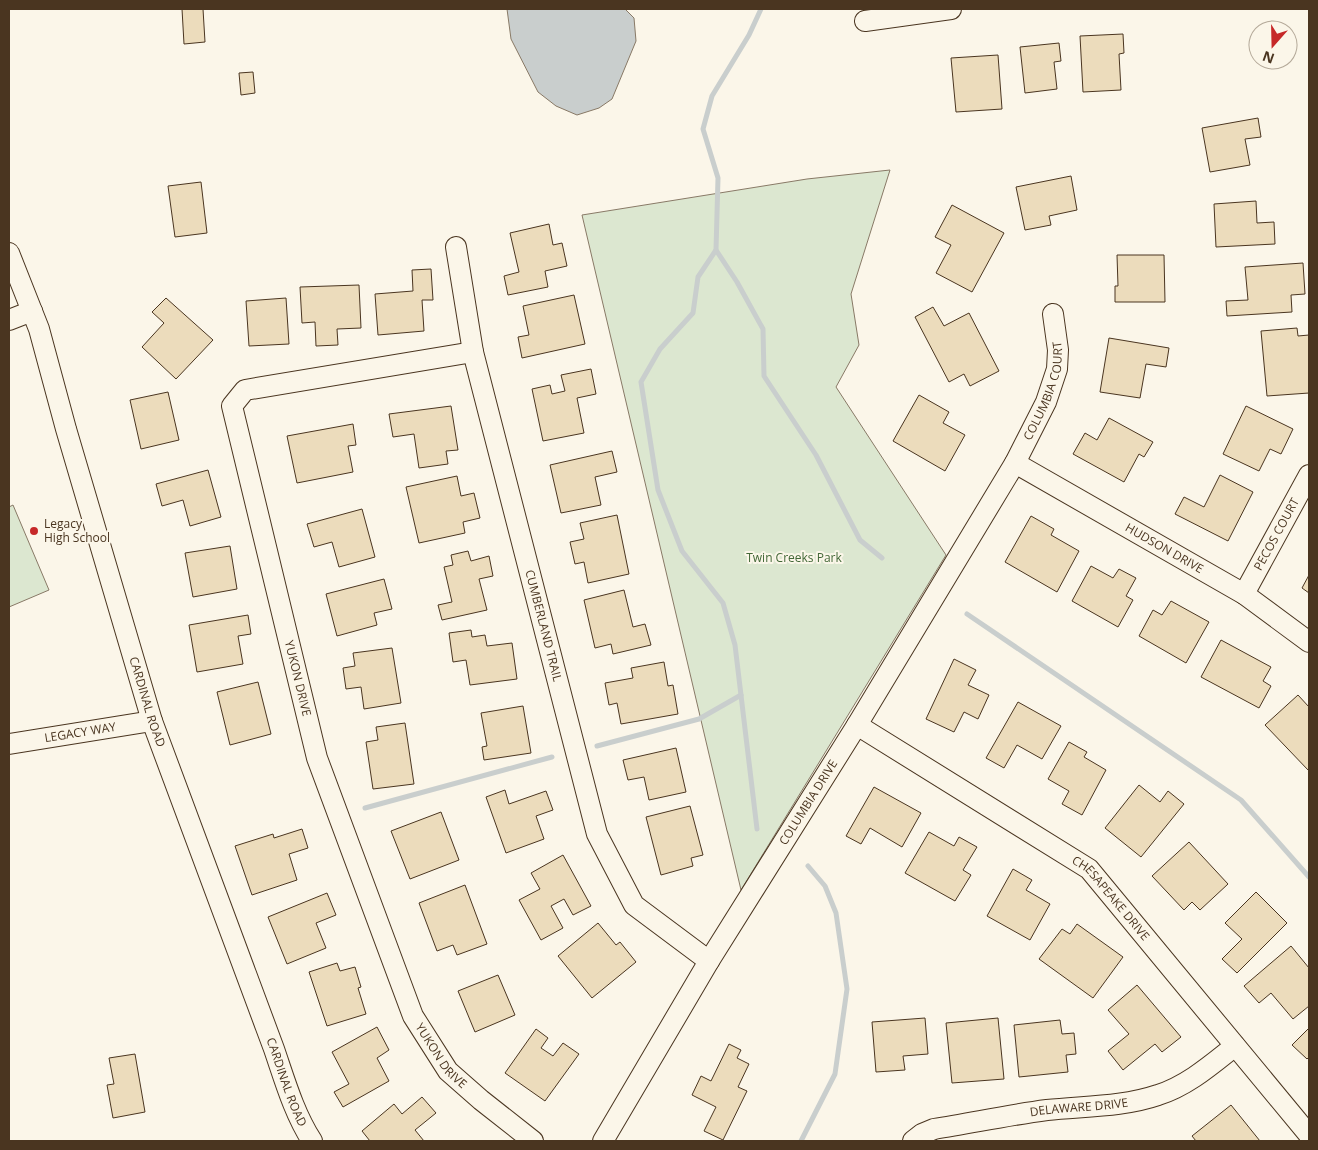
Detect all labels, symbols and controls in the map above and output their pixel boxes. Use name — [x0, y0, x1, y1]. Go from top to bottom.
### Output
north arrow — [1248, 20, 1298, 70]
text: N — [1260, 47, 1277, 69]
street label: COLUMBIA COURT — [1019, 340, 1066, 443]
street label: PECOS COURT — [1249, 494, 1303, 573]
place label: Legacy High School — [44, 515, 110, 546]
street label: HUDSON DRIVE — [1122, 519, 1207, 577]
marker: Legacy High School — [28, 525, 40, 537]
park label: Twin Creeks Park — [746, 549, 842, 566]
street label: CUMBERLAND TRAIL — [521, 568, 566, 683]
street label: YUKON DRIVE — [281, 639, 316, 718]
street label: CARDINAL ROAD — [126, 655, 170, 749]
street label: LEGACY WAY — [43, 718, 117, 746]
street label: COLUMBIA DRIVE — [775, 756, 841, 848]
street label: CHESAPEAKE DRIVE — [1069, 852, 1154, 944]
street label: YUKON DRIVE — [412, 1020, 471, 1092]
street label: CARDINAL ROAD — [262, 1035, 311, 1129]
street label: DELAWARE DRIVE — [1029, 1094, 1129, 1120]

